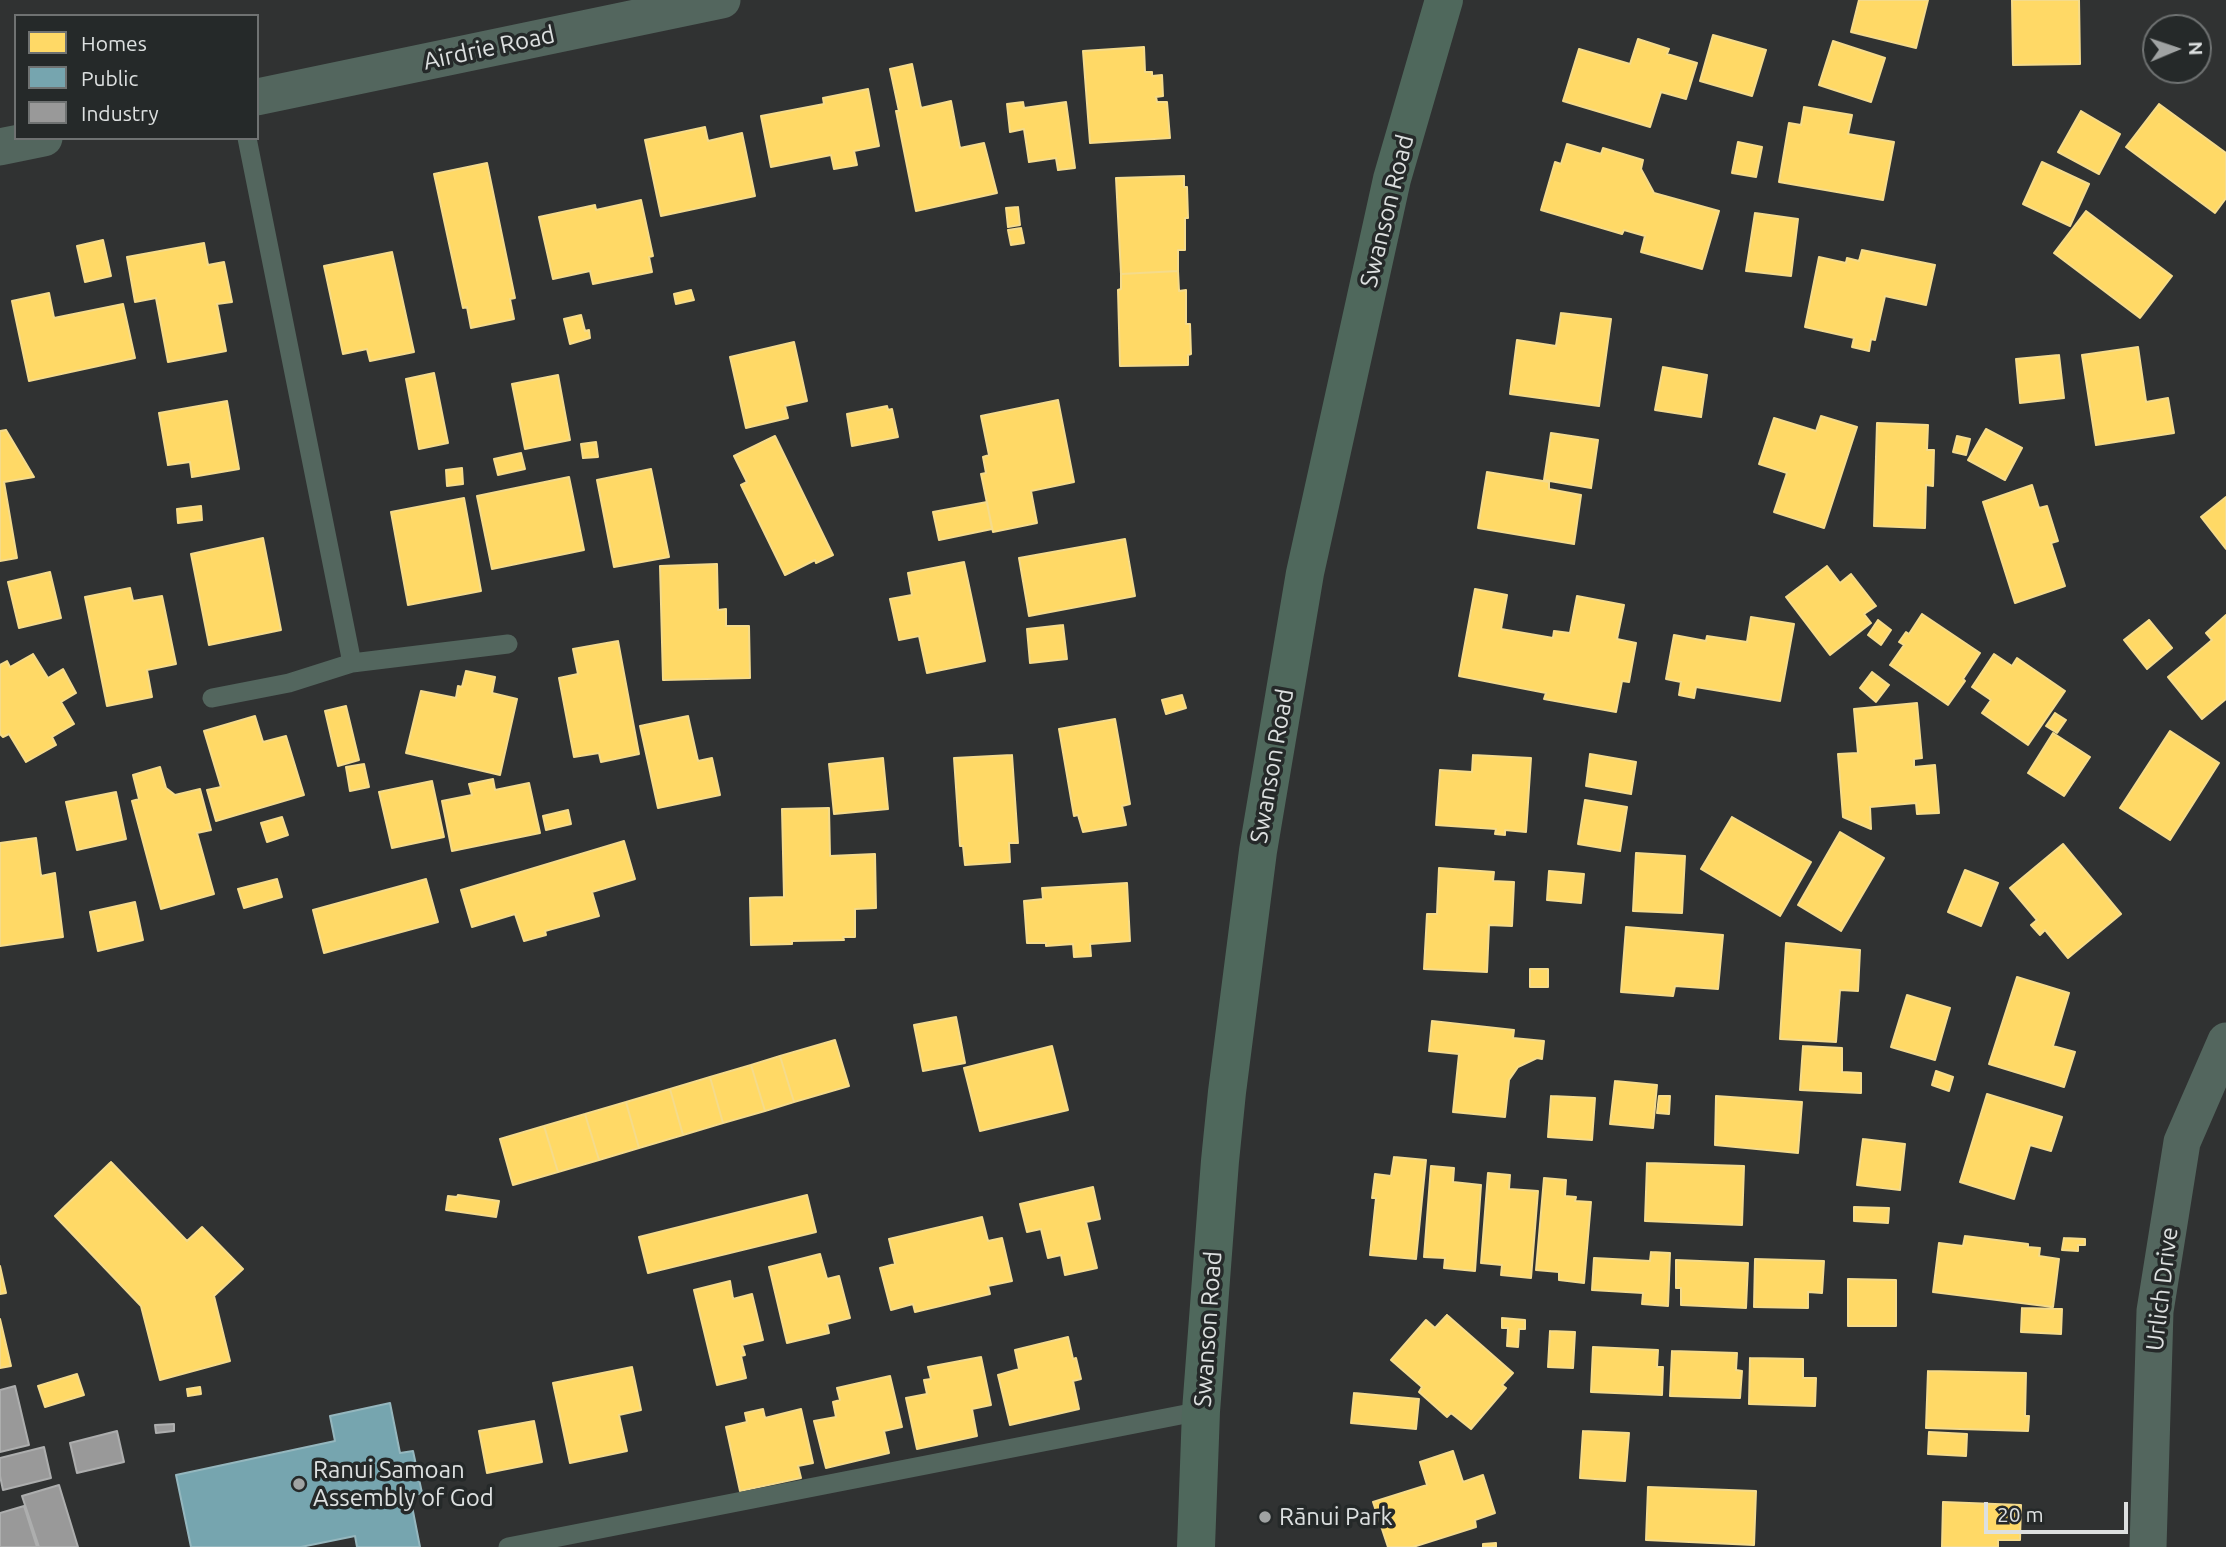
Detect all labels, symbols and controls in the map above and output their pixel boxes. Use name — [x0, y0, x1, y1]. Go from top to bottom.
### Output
legend — [14, 14, 259, 140]
north arrow — [2142, 14, 2212, 84]
street label: Airdrie Road — [421, 20, 557, 76]
text: Homes — [81, 31, 147, 55]
text: N — [2185, 41, 2207, 56]
text: Public — [81, 66, 138, 90]
text: Industry — [81, 101, 159, 125]
street label: Swanson Road — [1354, 132, 1420, 290]
street label: Swanson Road — [1244, 687, 1300, 845]
street label: Urlich Drive — [2140, 1225, 2184, 1353]
street label: Swanson Road — [1188, 1250, 1228, 1408]
place label: Ranui Samoan Assembly of God — [313, 1456, 494, 1512]
marker: Ranui Samoan Assembly of God — [291, 1476, 307, 1492]
scale bar — [1988, 1488, 2132, 1532]
text: 20 m — [1997, 1502, 2044, 1526]
place label: Rānui Park — [1279, 1503, 1393, 1531]
marker: Rānui Park — [1257, 1509, 1273, 1525]

